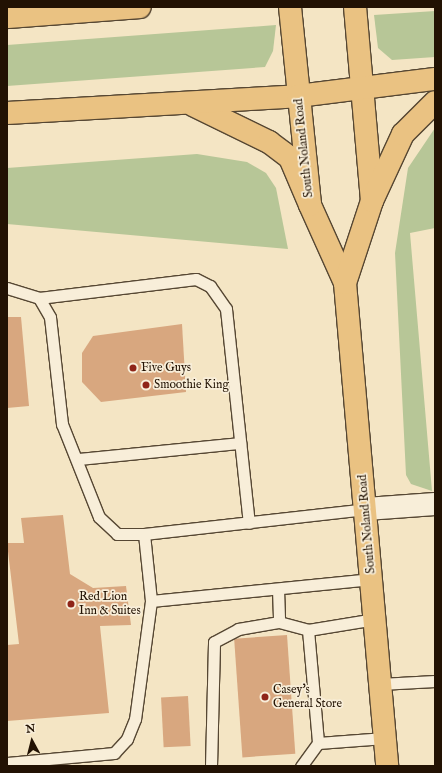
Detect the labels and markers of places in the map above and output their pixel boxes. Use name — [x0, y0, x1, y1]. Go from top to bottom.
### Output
place label: Five Guys — [141, 361, 191, 375]
marker: Five Guys — [128, 363, 138, 373]
place label: Smoothie King — [154, 378, 229, 392]
marker: Smoothie King — [141, 380, 151, 390]
place label: Red Lion Inn & Suites — [79, 590, 141, 618]
marker: Red Lion Inn & Suites — [66, 599, 76, 609]
place label: Casey's General Store — [273, 683, 342, 711]
marker: Casey's General Store — [260, 692, 270, 702]

